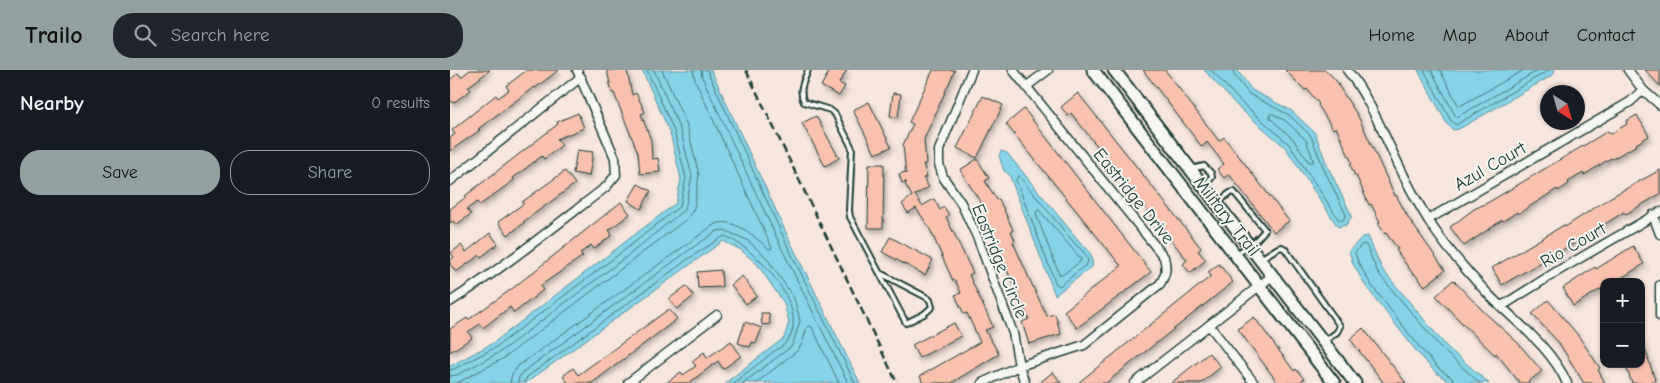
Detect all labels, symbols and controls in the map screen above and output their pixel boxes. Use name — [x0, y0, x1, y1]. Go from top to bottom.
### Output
search box — [113, 13, 463, 58]
text: Trailo — [25, 21, 83, 49]
icon: search — [131, 21, 159, 49]
text: Search here — [171, 24, 270, 46]
text: Home — [1368, 25, 1415, 46]
text: Map — [1443, 25, 1477, 46]
text: About — [1505, 25, 1549, 46]
text: Contact — [1577, 25, 1635, 46]
north arrow — [1540, 85, 1585, 130]
text: Nearby — [20, 91, 84, 115]
text: 0 results — [371, 94, 430, 112]
street label: Azul Court — [1451, 137, 1531, 195]
street label: Eastridge Drive — [1089, 144, 1179, 248]
button: Save — [20, 150, 220, 195]
button: Share — [230, 150, 430, 195]
street label: Military Trail — [1189, 172, 1264, 261]
street label: Eastridge Circle — [967, 201, 1032, 321]
street label: Rio Court — [1537, 218, 1611, 273]
map controls — [1600, 278, 1645, 368]
button: + — [1600, 278, 1645, 323]
button: − — [1600, 323, 1645, 368]

